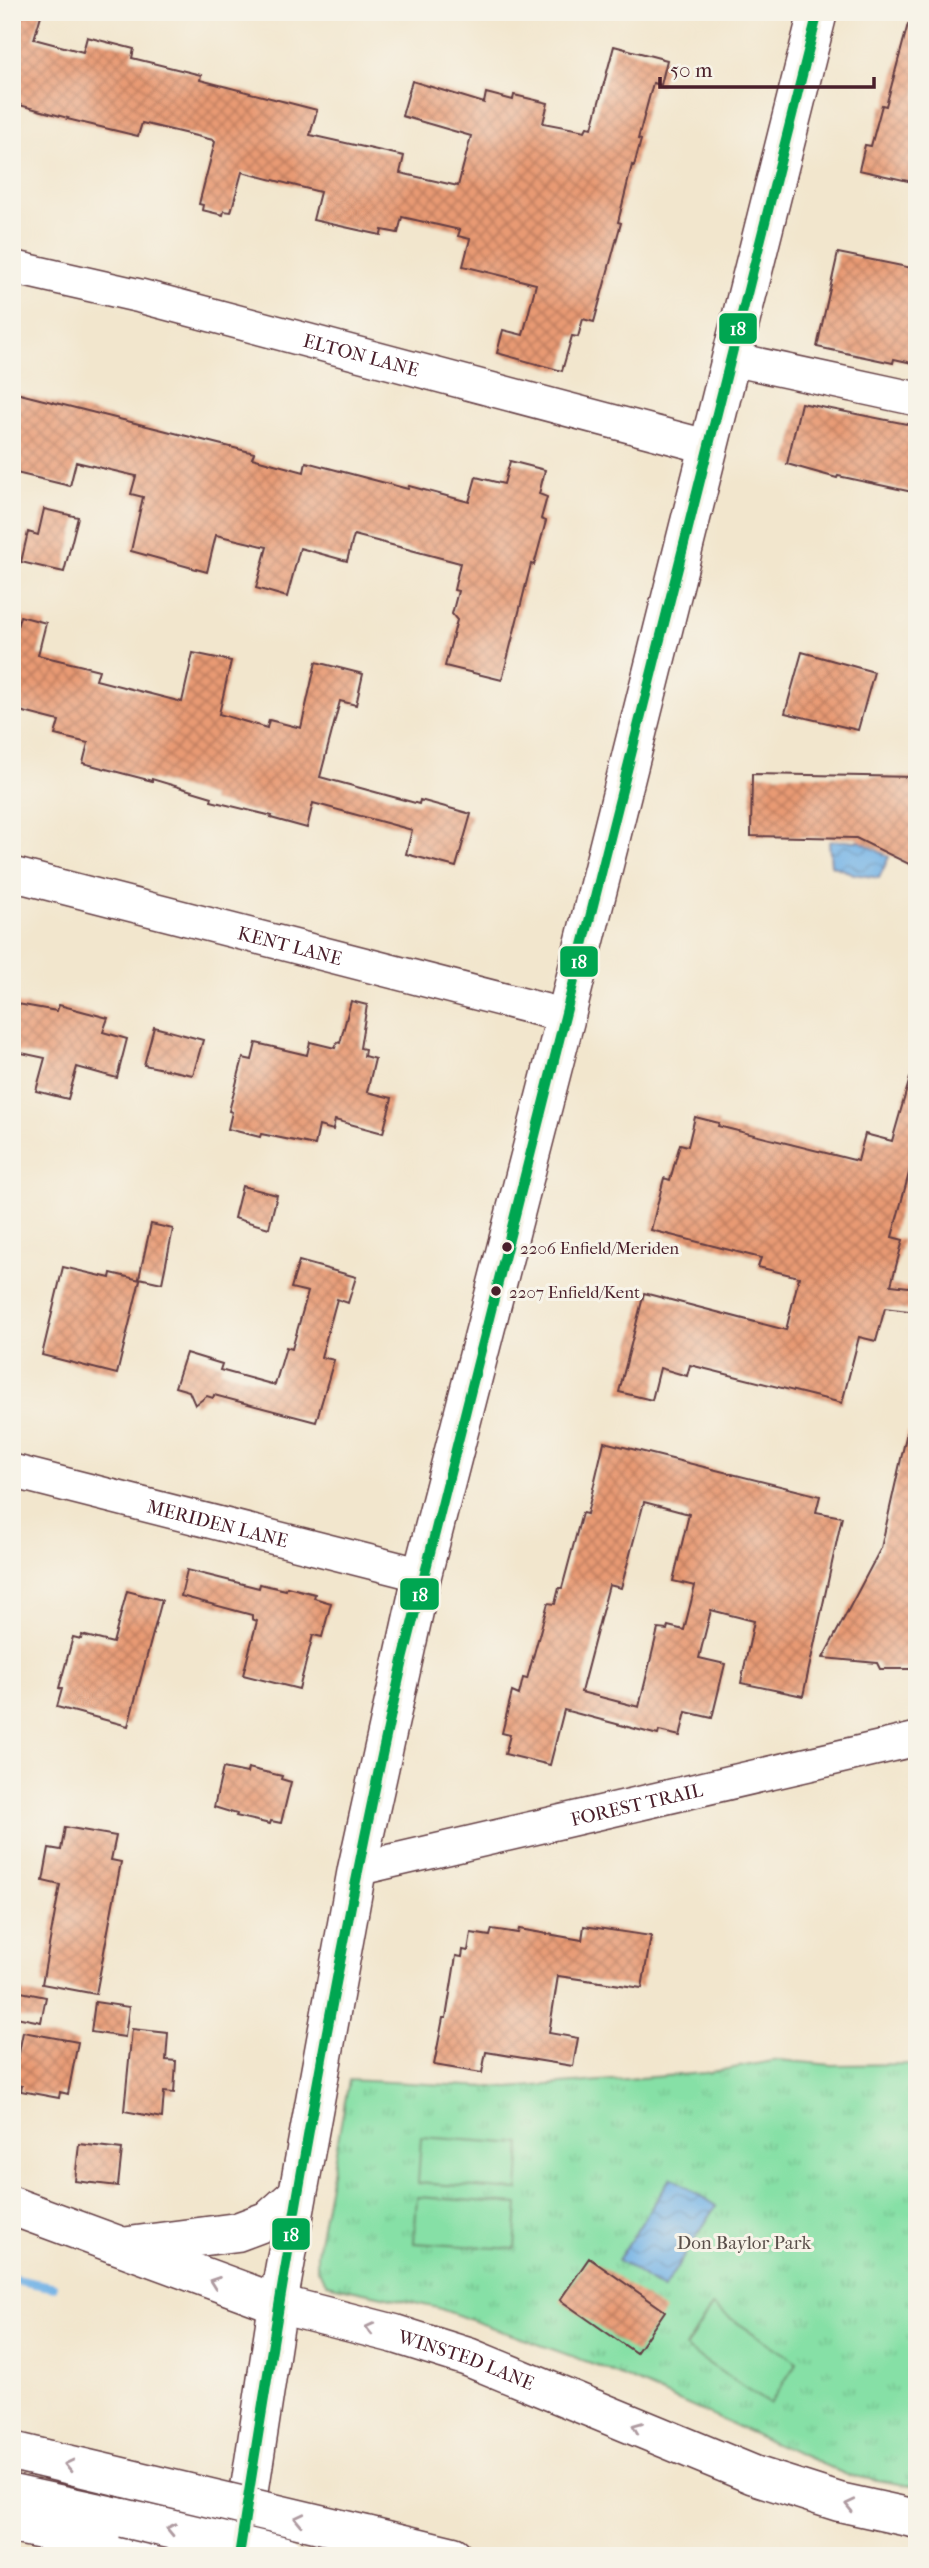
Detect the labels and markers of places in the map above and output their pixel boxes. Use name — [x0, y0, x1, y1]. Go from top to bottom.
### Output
place label: 2206 Enfield/Meriden — [520, 1238, 679, 1258]
marker: 2206 Enfield/Meriden — [500, 1240, 514, 1254]
place label: 2207 Enfield/Kent — [509, 1282, 640, 1302]
marker: 2207 Enfield/Kent — [489, 1284, 503, 1298]

